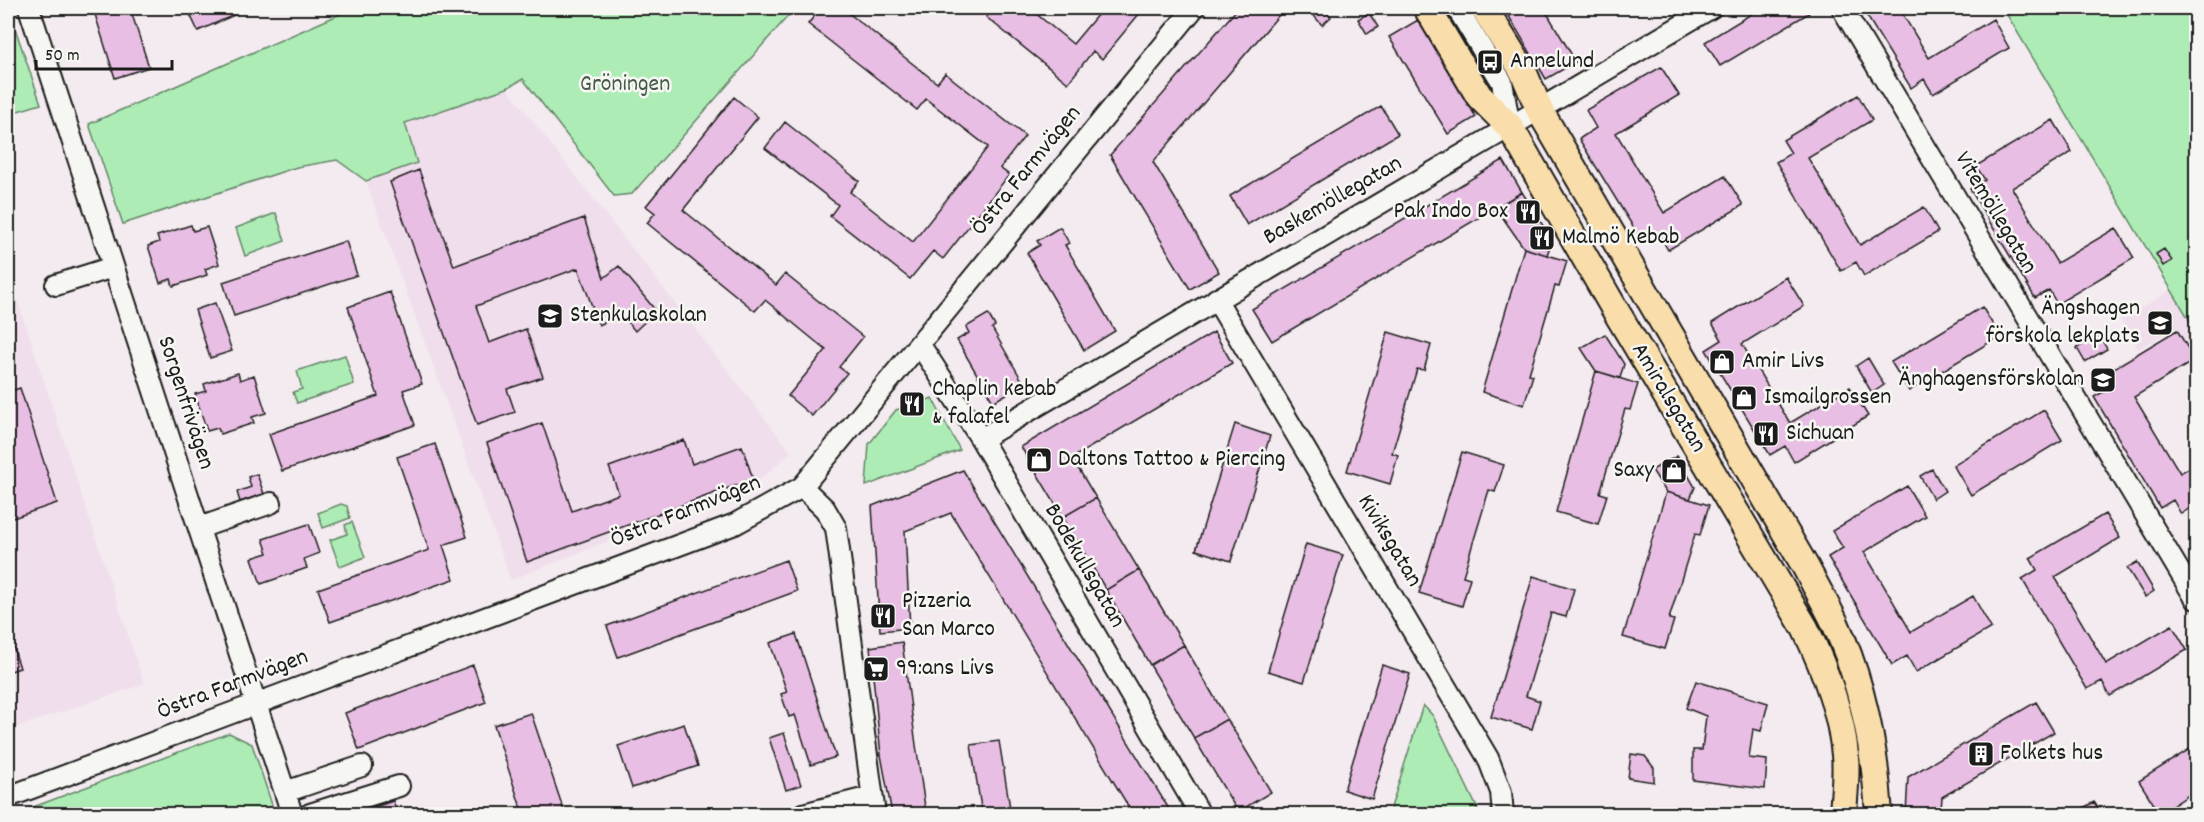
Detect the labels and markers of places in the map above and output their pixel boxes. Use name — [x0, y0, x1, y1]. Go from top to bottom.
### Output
place label: Annelund — [1510, 45, 1594, 79]
bus stop icon: Annelund — [1475, 47, 1505, 77]
place label: Pak Indo Box — [1394, 195, 1508, 229]
restaurant icon: Pak Indo Box — [1513, 197, 1543, 227]
place label: Malmö Kebab — [1562, 221, 1679, 255]
restaurant icon: Malmö Kebab — [1527, 223, 1557, 253]
place label: Ängshagen förskola lekplats — [1986, 292, 2140, 354]
place label: Stenkulaskolan — [570, 299, 707, 333]
school or university icon: Stenkulaskolan — [535, 301, 565, 331]
school or university icon: Ängshagen förskola lekplats — [2145, 308, 2175, 338]
place label: Amir Livs — [1742, 345, 1825, 379]
shop icon: Amir Livs — [1707, 347, 1737, 377]
place label: Änghagensförskolan — [1899, 363, 2084, 397]
school or university icon: Änghagensförskolan — [2088, 365, 2118, 395]
place label: Chaplin kebab & falafel — [932, 373, 1056, 435]
place label: Ismailgrossen — [1764, 381, 1891, 415]
shop icon: Ismailgrossen — [1729, 383, 1759, 413]
restaurant icon: Chaplin kebab & falafel — [897, 389, 927, 419]
place label: Sichuan — [1786, 417, 1854, 451]
restaurant icon: Sichuan — [1751, 419, 1781, 449]
place label: Daltons Tattoo & Piercing — [1058, 443, 1285, 477]
shop icon: Daltons Tattoo & Piercing — [1024, 445, 1054, 475]
place label: Saxy — [1614, 454, 1655, 488]
shop icon: Saxy — [1659, 456, 1689, 486]
place label: Pizzeria San Marco — [902, 585, 995, 647]
restaurant icon: Pizzeria San Marco — [868, 601, 898, 631]
place label: 99:ans Livs — [896, 652, 994, 686]
supermarket icon: 99:ans Livs — [861, 654, 891, 684]
place label: Folkets hus — [2000, 737, 2103, 771]
building icon: Folkets hus — [1966, 739, 1996, 769]

